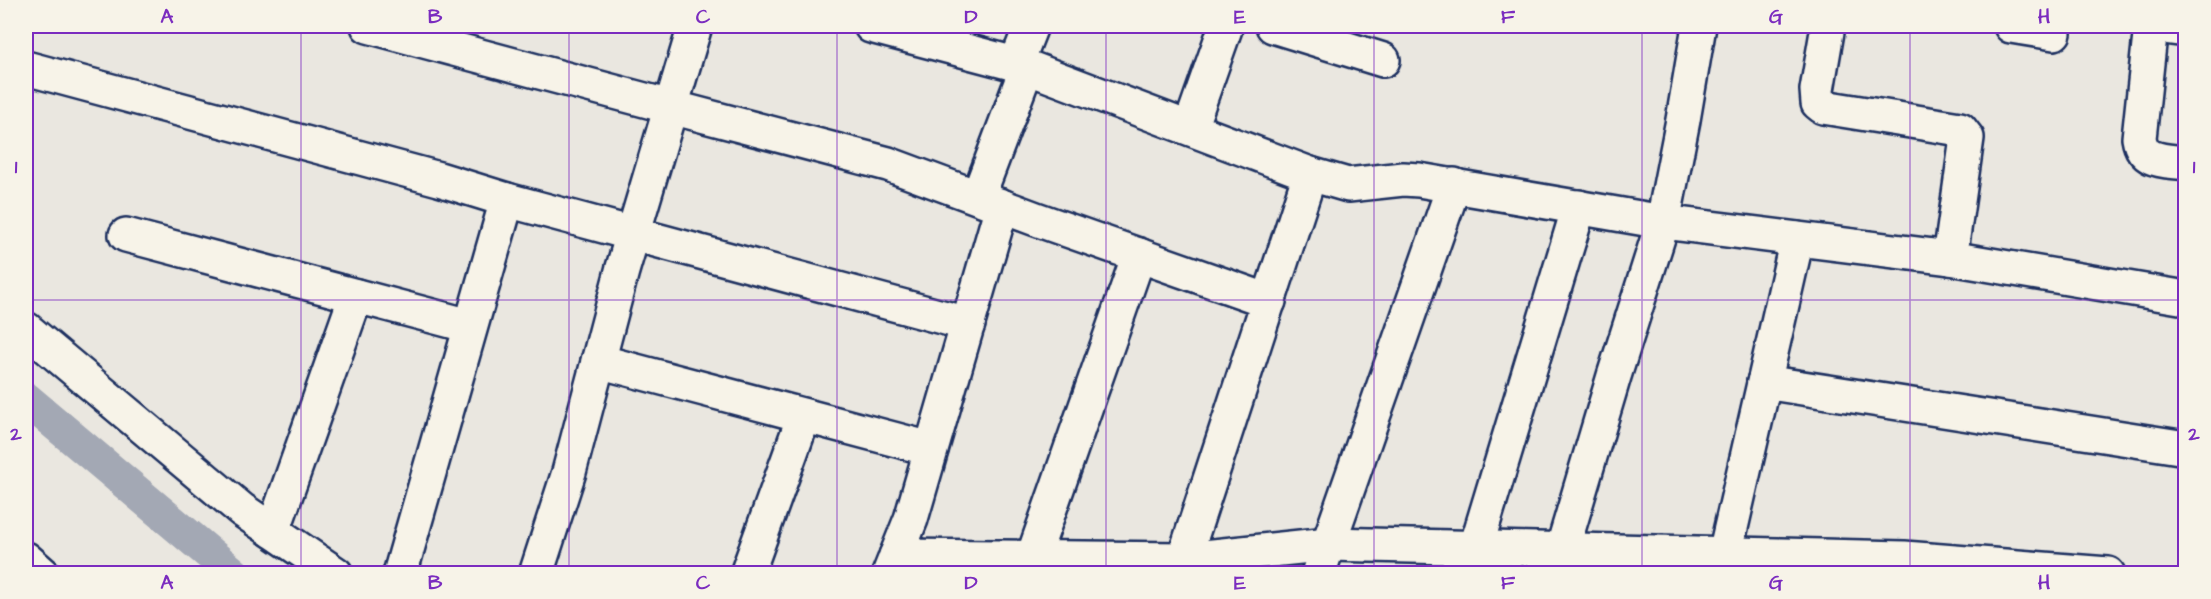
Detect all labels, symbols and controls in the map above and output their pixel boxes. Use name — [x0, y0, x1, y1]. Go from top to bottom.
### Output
text: A — [161, 3, 174, 31]
text: B — [428, 3, 443, 31]
text: C — [696, 3, 711, 31]
text: D — [965, 3, 978, 31]
text: E — [1234, 3, 1246, 31]
text: F — [1501, 3, 1516, 31]
text: G — [1769, 3, 1783, 31]
text: H — [2038, 3, 2050, 31]
text: 1 — [15, 153, 18, 181]
text: 1 — [2193, 153, 2196, 181]
text: 2 — [9, 420, 22, 448]
text: 2 — [2187, 420, 2200, 448]
text: A — [161, 569, 174, 597]
text: B — [428, 569, 443, 597]
text: C — [696, 569, 711, 597]
text: D — [965, 569, 978, 597]
text: E — [1234, 569, 1246, 597]
text: F — [1501, 569, 1516, 597]
text: G — [1769, 569, 1783, 597]
text: H — [2038, 569, 2050, 597]

